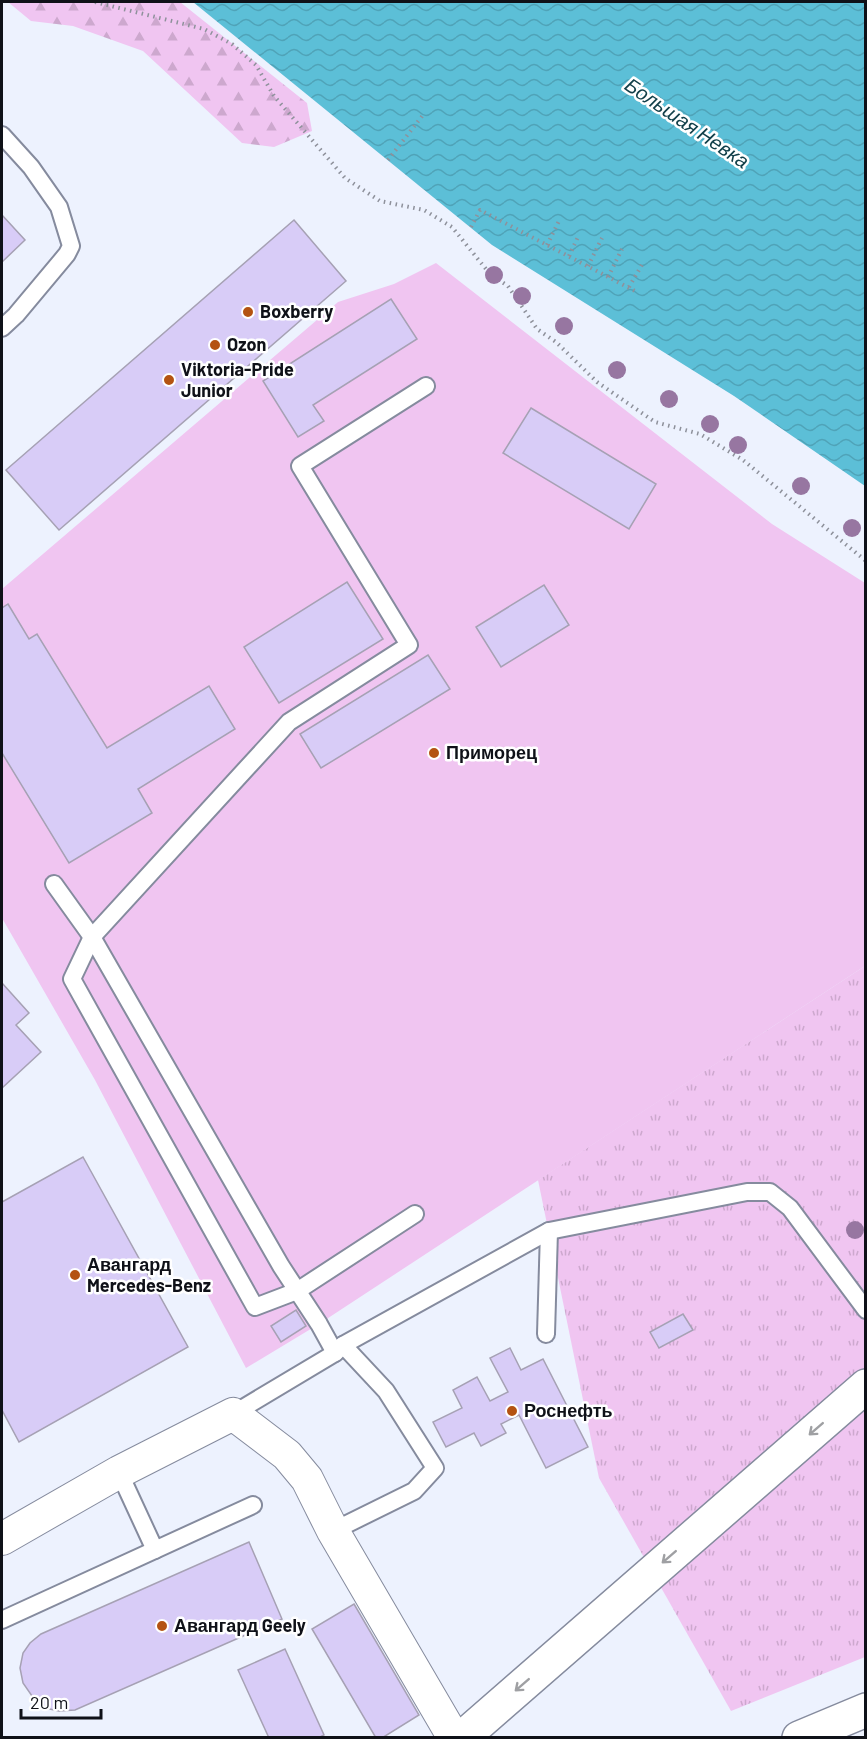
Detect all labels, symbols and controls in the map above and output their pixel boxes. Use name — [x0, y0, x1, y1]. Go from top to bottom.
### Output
water label: Большая Невка — [621, 72, 754, 172]
place label: Boxberry — [260, 300, 333, 322]
marker: Boxberry — [241, 305, 255, 319]
place label: Ozon — [227, 333, 266, 355]
marker: Ozon — [208, 338, 222, 352]
place label: Viktoria-Pride Junior — [181, 358, 294, 401]
marker: Viktoria-Pride Junior — [162, 373, 176, 387]
place label: Приморец — [446, 741, 537, 763]
marker: Приморец — [427, 746, 441, 760]
place label: Авангард Mercedes-Benz — [87, 1253, 211, 1296]
marker: Авангард Mercedes-Benz — [68, 1268, 82, 1282]
place label: Роснефть — [524, 1399, 613, 1421]
marker: Роснефть — [505, 1404, 519, 1418]
one-way arrow — [809, 1421, 825, 1435]
one-way arrow — [661, 1550, 677, 1563]
place label: Авангард Geely — [174, 1614, 306, 1636]
marker: Авангард Geely — [155, 1619, 169, 1633]
one-way arrow — [514, 1678, 530, 1691]
scale bar — [21, 1682, 100, 1720]
text: 20 m — [30, 1691, 68, 1713]

